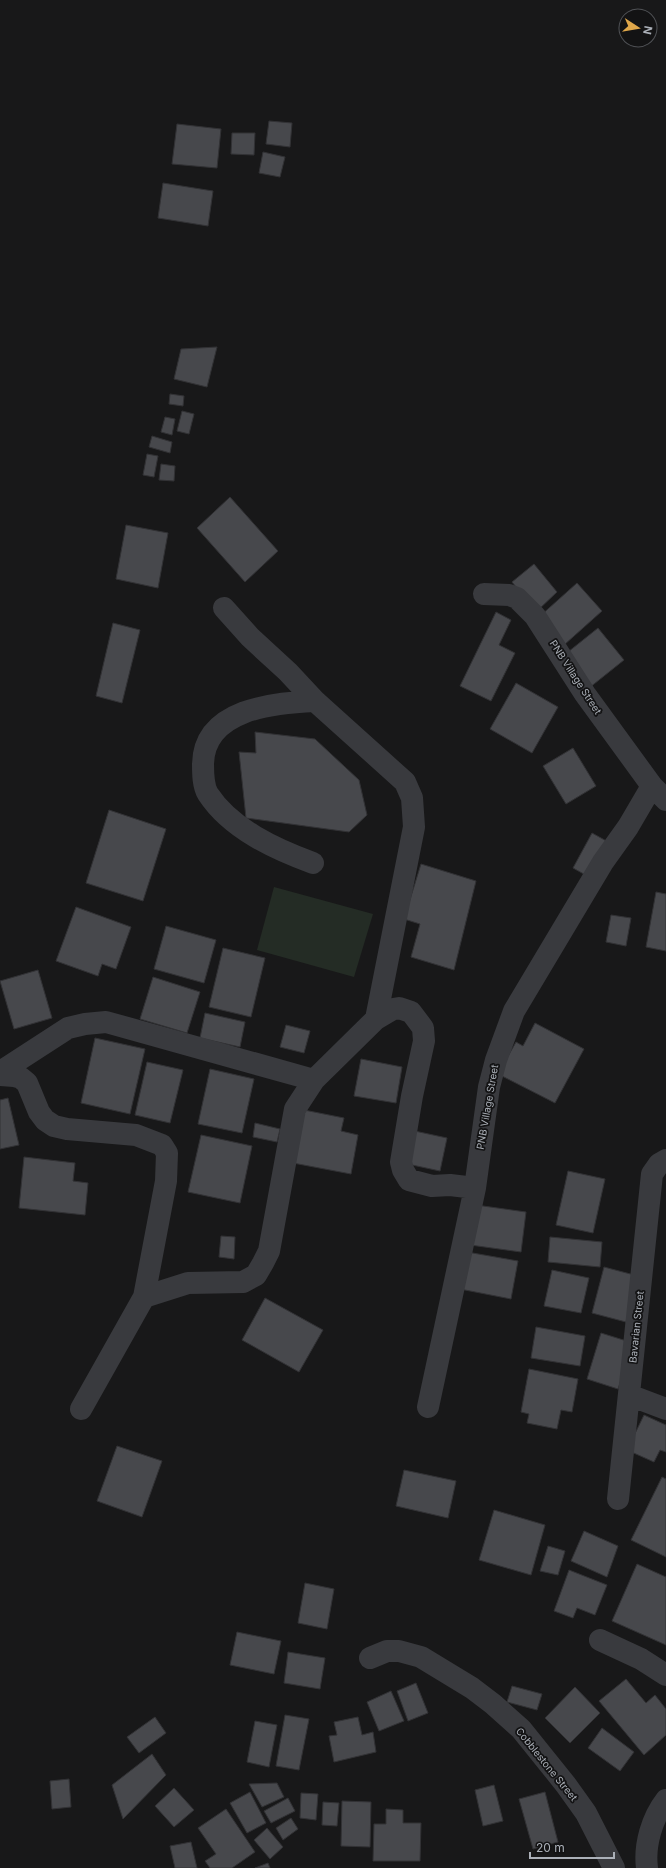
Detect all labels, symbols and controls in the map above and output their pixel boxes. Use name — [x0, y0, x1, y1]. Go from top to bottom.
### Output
north arrow — [618, 8, 658, 48]
text: N — [640, 25, 656, 36]
street label: PNB Village Street — [548, 638, 605, 717]
street label: PNB Village Street — [474, 1063, 501, 1150]
street label: Bavarian Street — [626, 1290, 646, 1363]
street label: Cobblestone Street — [514, 1725, 581, 1804]
scale bar — [530, 1834, 614, 1860]
text: 20 m — [536, 1840, 565, 1855]

